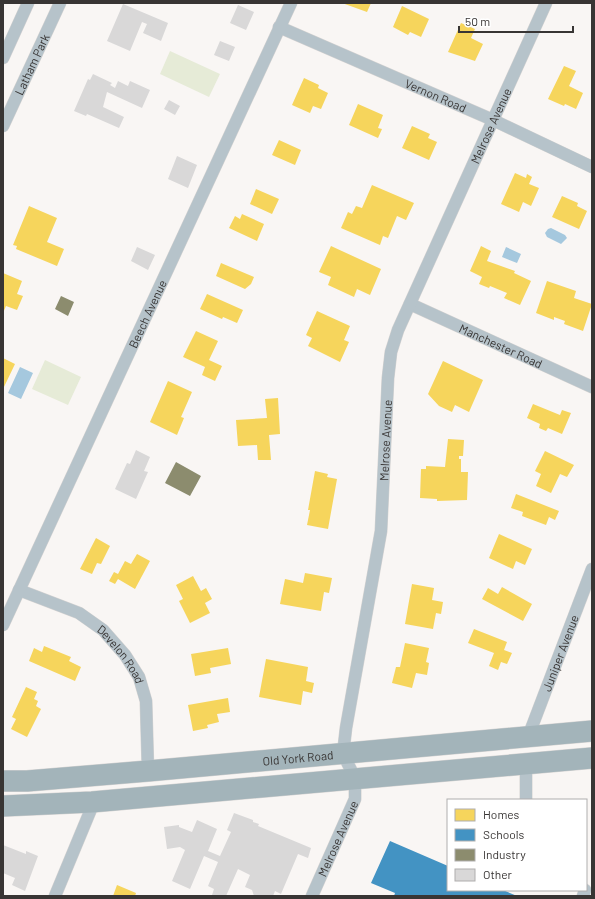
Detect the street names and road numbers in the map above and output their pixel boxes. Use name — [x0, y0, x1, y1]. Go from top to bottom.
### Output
street label: Latham Park — [11, 31, 52, 97]
street label: Vernon Road — [403, 76, 469, 115]
street label: Melrose Avenue — [467, 86, 514, 166]
street label: Beech Avenue — [125, 277, 169, 350]
street label: Manchester Road — [457, 320, 545, 370]
street label: Melrose Avenue — [376, 399, 394, 481]
street label: Juniper Avenue — [539, 613, 581, 693]
street label: Develon Road — [95, 621, 147, 685]
street label: Old York Road — [262, 747, 334, 768]
street label: Melrose Avenue — [315, 798, 360, 878]

